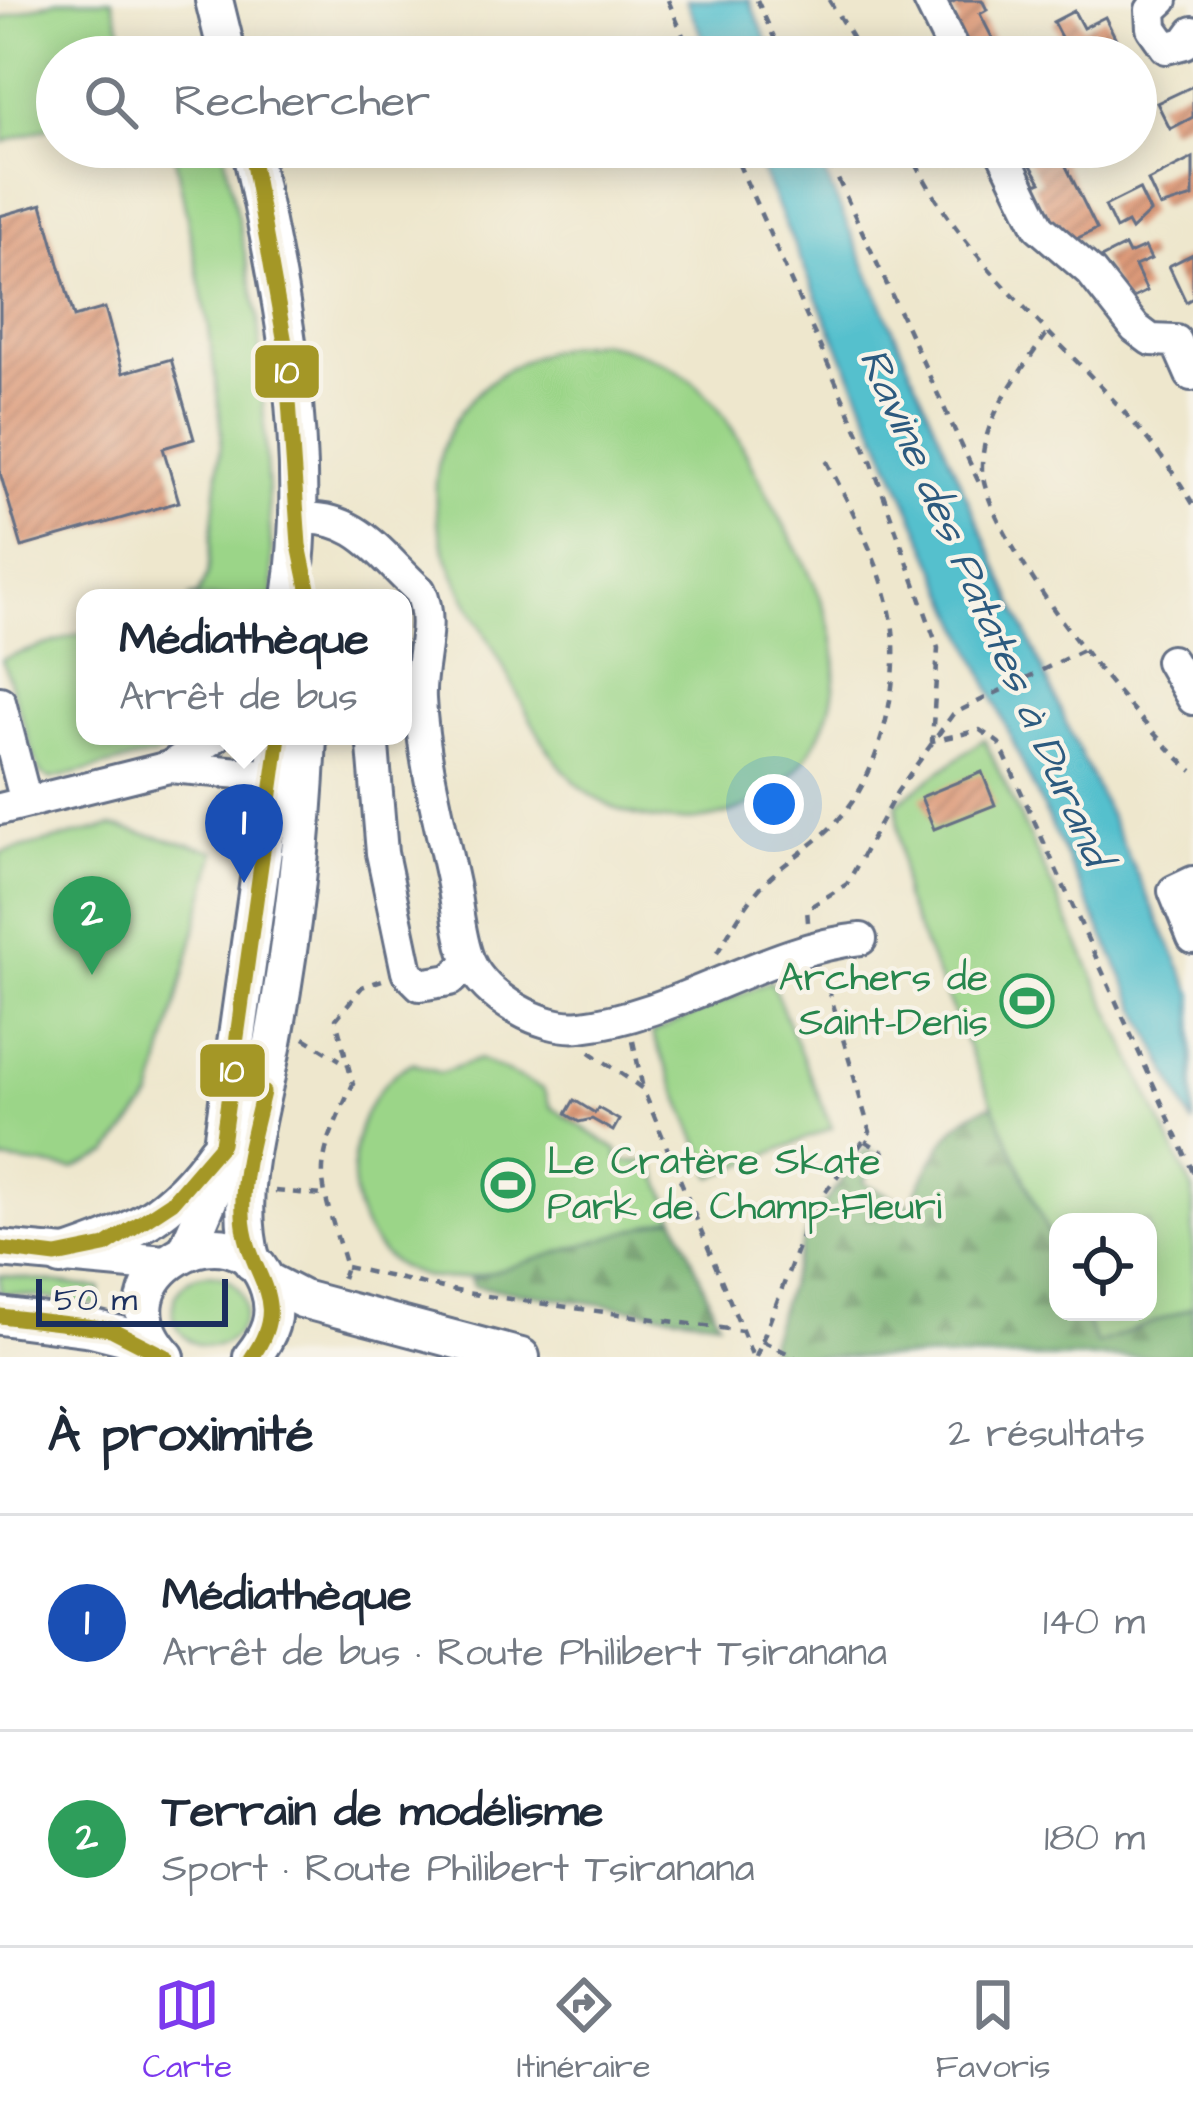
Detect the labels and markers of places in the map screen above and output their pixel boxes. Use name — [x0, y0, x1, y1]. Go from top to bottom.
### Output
pin: 1 — [205, 784, 283, 883]
pin: 2 — [53, 876, 131, 975]
place label: Archers de Saint-Denis — [779, 952, 988, 1051]
sports icon: Archers de Saint-Denis — [999, 973, 1055, 1029]
place label: Le Cratère Skate Park de Champ-Fleuri — [547, 1136, 942, 1235]
sports icon: Le Cratère Skate Park de Champ-Fleuri — [480, 1157, 536, 1213]

